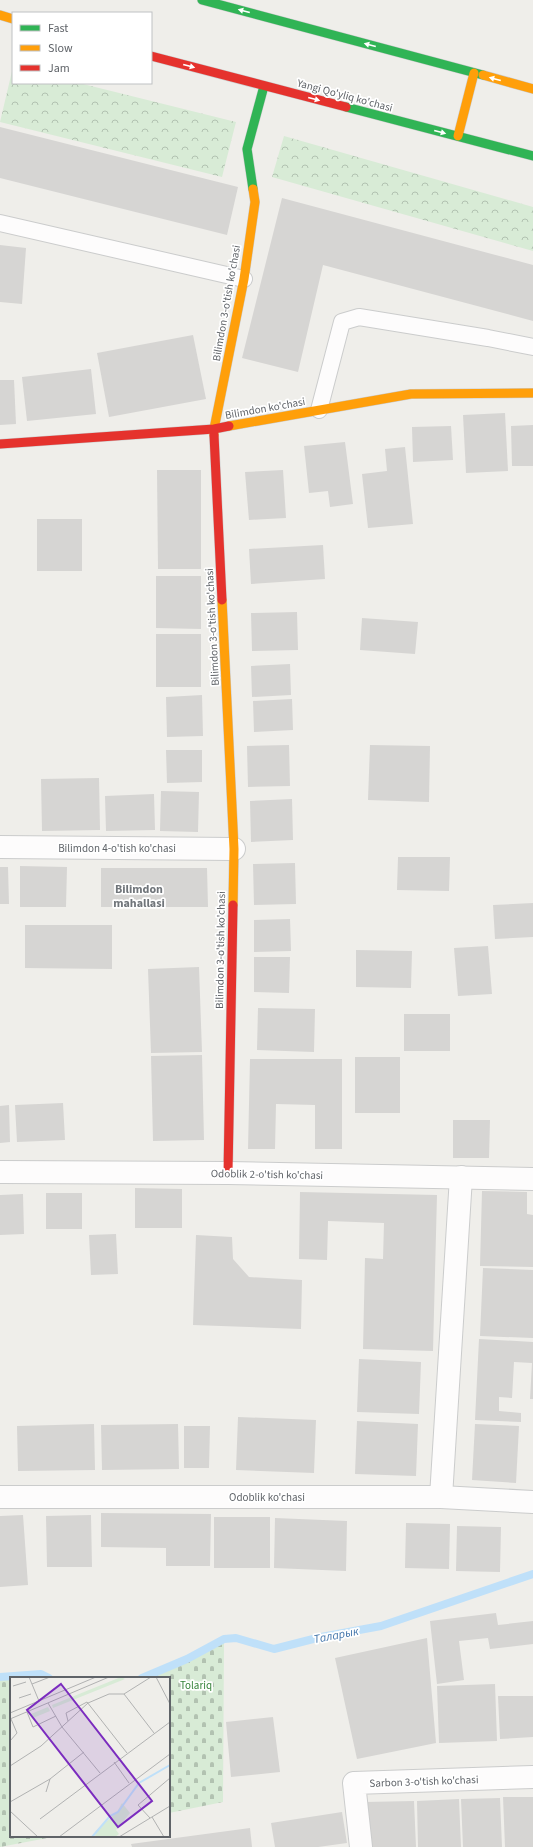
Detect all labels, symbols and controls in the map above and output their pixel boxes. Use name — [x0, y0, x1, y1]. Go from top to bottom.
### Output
one-way arrow — [238, 8, 250, 14]
legend — [12, 12, 152, 84]
text: Fast — [48, 20, 68, 37]
text: Slow — [48, 40, 73, 57]
one-way arrow — [364, 42, 376, 48]
text: Jam — [48, 60, 70, 77]
one-way arrow — [183, 63, 195, 69]
street label: Yangi Qo'yliq ko'chasi — [294, 75, 394, 115]
one-way arrow — [489, 76, 501, 82]
one-way arrow — [309, 96, 321, 102]
one-way arrow — [434, 129, 446, 135]
street label: Bilimdon 3-o'tish ko'chasi — [209, 244, 244, 362]
street label: Bilimdon ko'chasi — [224, 394, 306, 423]
street label: Bilimdon 3-o'tish ko'chasi — [202, 568, 223, 686]
street label: Bilimdon 4-o'tish ko'chasi — [58, 841, 176, 856]
district label: Bilimdon mahallasi — [113, 881, 165, 912]
street label: Bilimdon 3-o'tish ko'chasi — [212, 891, 229, 1009]
street label: Odoblik 2-o'tish ko'chasi — [211, 1166, 323, 1183]
street label: Odoblik ko'chasi — [229, 1490, 305, 1505]
water label: Таларык — [312, 1623, 360, 1648]
inset map — [10, 1677, 170, 1837]
park label: Tolariq — [180, 1678, 212, 1693]
street label: Sarbon 3-o'tish ko'chasi — [369, 1772, 479, 1791]

